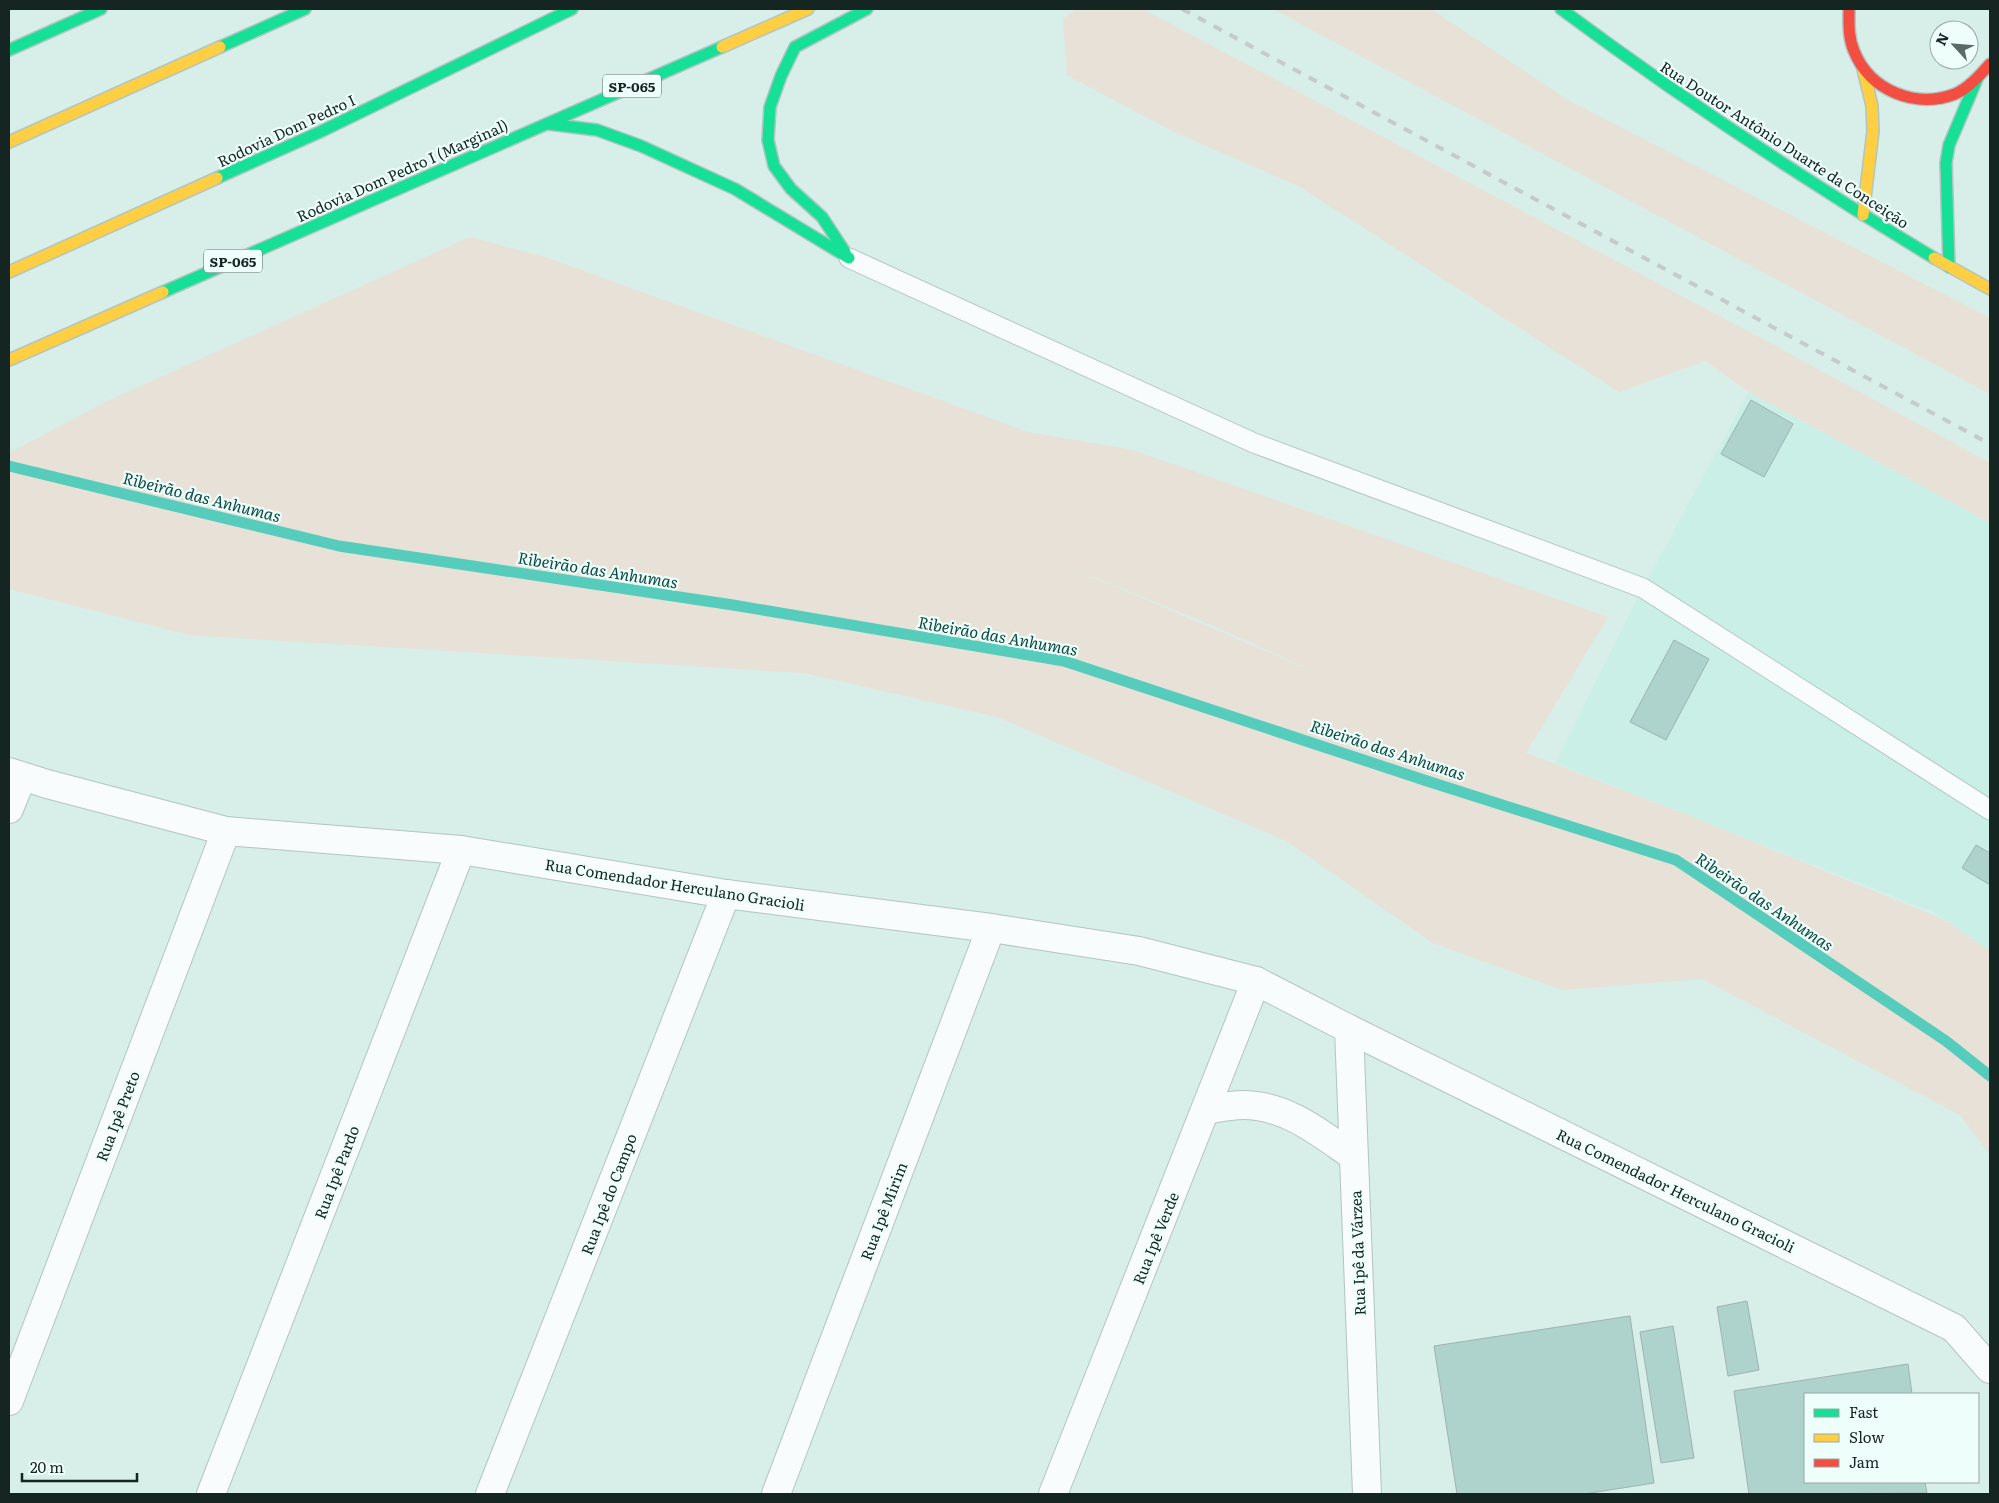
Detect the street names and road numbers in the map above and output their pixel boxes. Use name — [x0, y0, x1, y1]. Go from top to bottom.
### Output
street label: Rua Doutor Antônio Duarte da Conceição — [1656, 55, 1914, 233]
road number: SP-065 — [603, 74, 661, 98]
street label: Rodovia Dom Pedro I — [213, 88, 359, 172]
street label: Rodovia Dom Pedro I (Marginal) — [293, 113, 511, 227]
road number: SP-065 — [204, 250, 262, 272]
street label: Rua Comendador Herculano Gracioli — [543, 852, 807, 916]
street label: Rua Ipê Preto — [89, 1067, 145, 1165]
street label: Rua Ipê Pardo — [308, 1122, 364, 1222]
street label: Rua Comendador Herculano Gracioli — [1553, 1122, 1799, 1258]
street label: Rua Ipê do Campo — [574, 1130, 642, 1258]
street label: Rua Ipê Mirim — [854, 1158, 912, 1263]
street label: Rua Ipê Verde — [1126, 1188, 1184, 1288]
street label: Rua Ipê da Várzea — [1343, 1189, 1371, 1316]

